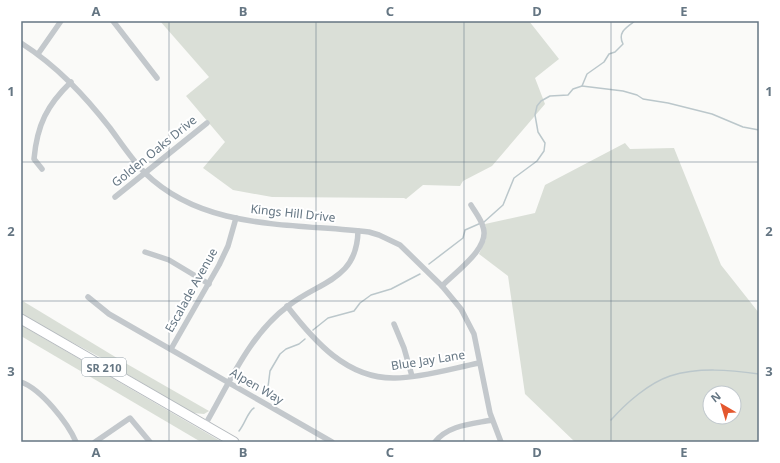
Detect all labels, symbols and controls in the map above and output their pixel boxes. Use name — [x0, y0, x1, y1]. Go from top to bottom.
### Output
text: A — [92, 2, 101, 20]
text: B — [239, 2, 247, 20]
text: C — [386, 2, 394, 20]
text: D — [532, 2, 542, 20]
text: E — [680, 2, 688, 20]
text: 1 — [7, 82, 15, 100]
text: 1 — [765, 82, 773, 100]
street label: Golden Oaks Drive — [108, 111, 200, 191]
street label: Kings Hill Drive — [250, 200, 336, 226]
text: 2 — [7, 222, 15, 240]
text: 2 — [765, 222, 773, 240]
street label: Escalade Avenue — [161, 245, 221, 335]
street label: Blue Jay Lane — [390, 346, 466, 374]
road number: SR 210 — [82, 358, 126, 376]
text: 3 — [7, 362, 15, 380]
text: 3 — [765, 362, 773, 380]
street label: Alpen Way — [227, 364, 288, 409]
north arrow — [702, 385, 742, 425]
text: N — [707, 388, 724, 405]
text: A — [92, 443, 101, 461]
text: B — [239, 443, 247, 461]
text: C — [386, 443, 394, 461]
text: D — [532, 443, 542, 461]
text: E — [680, 443, 688, 461]

